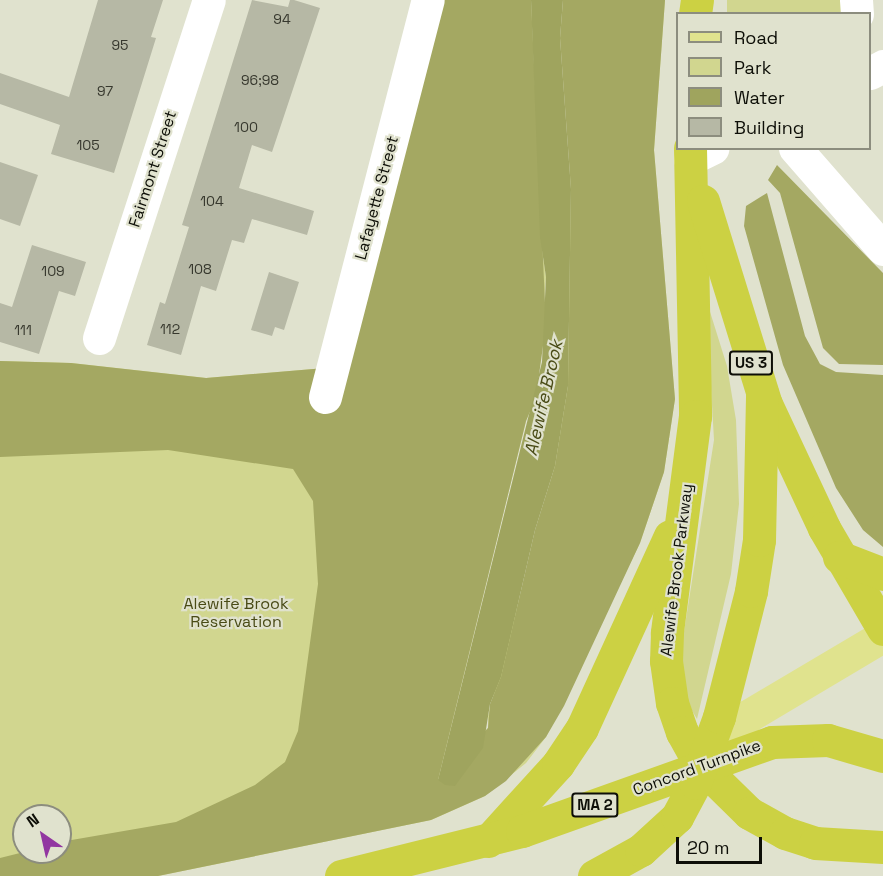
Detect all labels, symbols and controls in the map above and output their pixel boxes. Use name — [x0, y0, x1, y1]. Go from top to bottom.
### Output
house number: 94 — [273, 11, 291, 27]
legend — [676, 12, 871, 150]
text: Road — [734, 26, 778, 49]
house number: 95 — [112, 37, 128, 53]
text: Park — [734, 56, 771, 79]
house number: 96;98 — [241, 72, 279, 88]
house number: 97 — [97, 83, 113, 99]
text: Water — [734, 86, 785, 109]
street label: Fairmont Street — [125, 108, 181, 230]
text: Building — [734, 116, 804, 139]
house number: 100 — [234, 119, 258, 135]
street label: Lafayette Street — [351, 134, 403, 262]
house number: 105 — [76, 137, 100, 153]
house number: 104 — [200, 193, 224, 209]
house number: 108 — [188, 261, 212, 277]
house number: 109 — [41, 263, 65, 279]
house number: 112 — [160, 321, 180, 337]
house number: 111 — [14, 322, 32, 338]
water label: Alewife Brook — [520, 338, 568, 458]
road number: US 3 — [728, 351, 774, 375]
street label: Alewife Brook Parkway — [657, 483, 697, 657]
park label: Alewife Brook Reservation — [183, 594, 289, 632]
street label: Concord Turnpike — [630, 736, 764, 800]
road number: MA 2 — [571, 793, 619, 817]
north arrow — [12, 804, 72, 864]
text: N — [22, 809, 43, 832]
scale bar — [679, 825, 764, 863]
text: 20 m — [687, 836, 730, 859]

